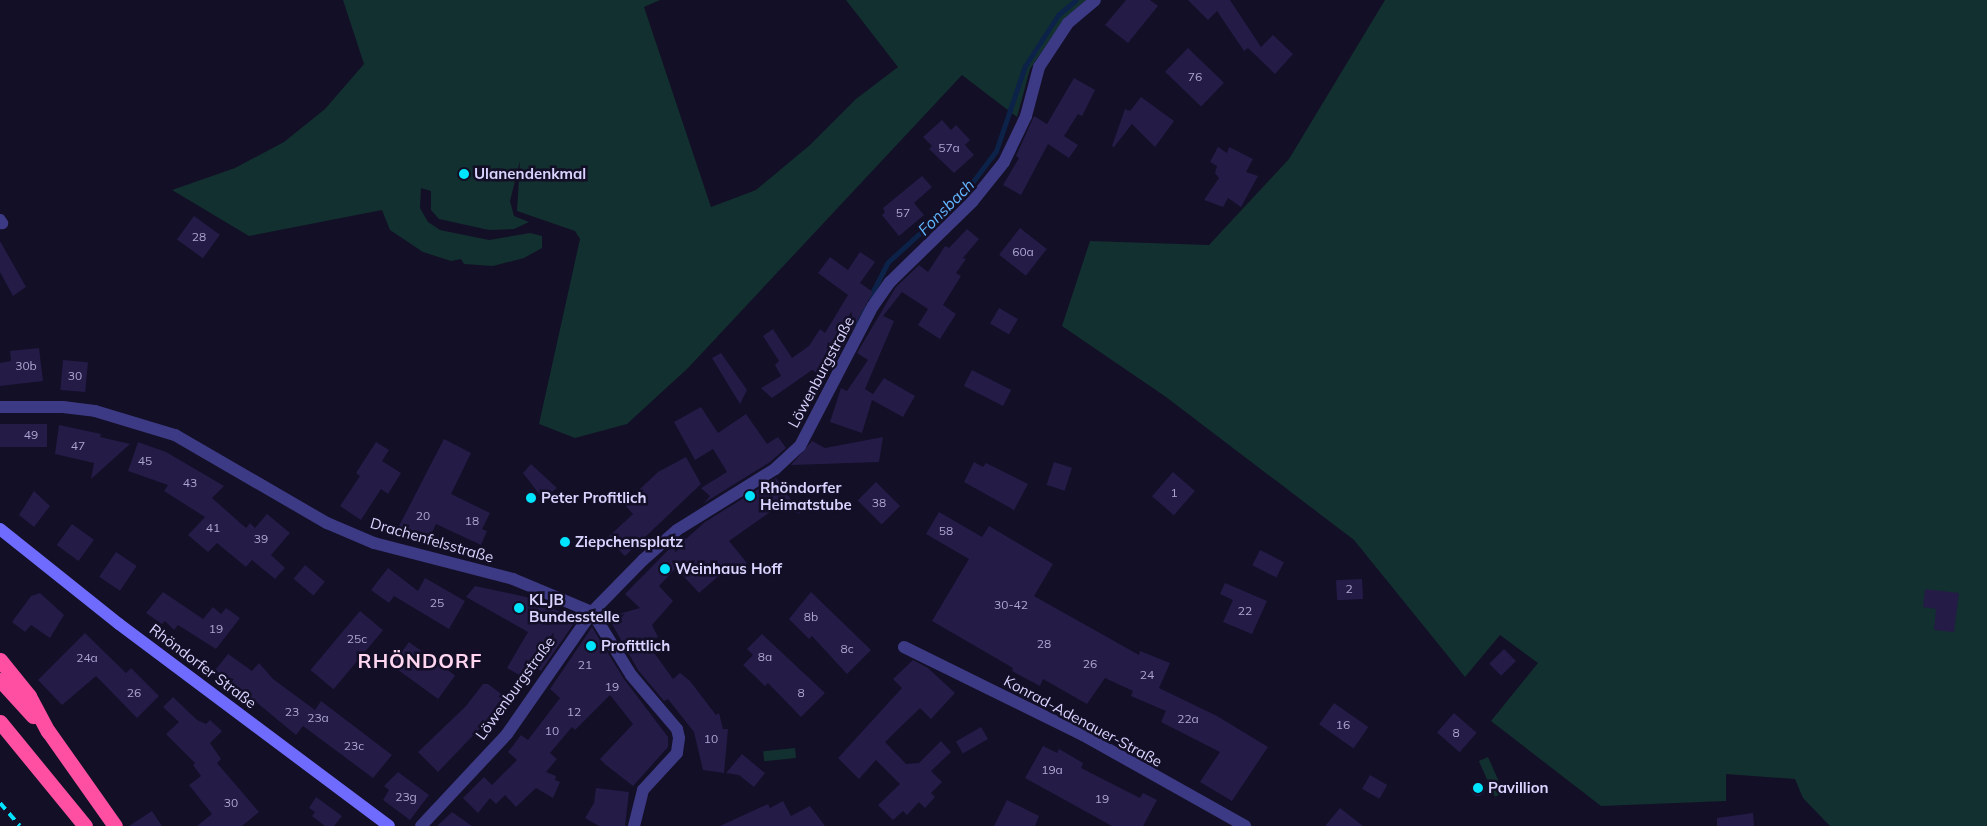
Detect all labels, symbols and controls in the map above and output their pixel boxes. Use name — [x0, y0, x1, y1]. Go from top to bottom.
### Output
house number: 76 — [1188, 70, 1202, 84]
house number: 57a — [938, 141, 960, 155]
place label: Ulanendenkmal — [474, 165, 586, 183]
marker: Ulanendenkmal — [458, 168, 470, 180]
water label: Fonsbach — [914, 175, 978, 239]
house number: 57 — [896, 206, 910, 220]
house number: 28 — [192, 230, 206, 244]
house number: 60a — [1012, 245, 1034, 259]
street label: Löwenburgstraße — [784, 313, 858, 431]
house number: 30b — [15, 359, 37, 373]
house number: 30 — [68, 369, 82, 383]
house number: 49 — [24, 428, 38, 442]
house number: 47 — [71, 439, 85, 453]
house number: 45 — [138, 454, 152, 468]
house number: 43 — [183, 476, 197, 490]
place label: Rhöndorfer Heimatstube — [760, 478, 852, 513]
house number: 1 — [1170, 486, 1178, 500]
place label: Peter Profitlich — [541, 489, 647, 507]
marker: Rhöndorfer Heimatstube — [744, 490, 756, 502]
marker: Peter Profitlich — [525, 492, 537, 504]
house number: 38 — [872, 496, 886, 510]
house number: 20 — [416, 509, 430, 523]
street label: Drachenfelsstraße — [368, 514, 496, 566]
house number: 18 — [465, 514, 479, 528]
house number: 41 — [206, 521, 220, 535]
house number: 58 — [939, 524, 953, 538]
house number: 39 — [254, 532, 268, 546]
place label: Ziepchensplatz — [575, 533, 683, 551]
marker: Ziepchensplatz — [559, 536, 571, 548]
place label: Weinhaus Hoff — [675, 560, 782, 578]
marker: Weinhaus Hoff — [659, 563, 671, 575]
house number: 2 — [1345, 582, 1353, 596]
place label: KLJB Bundesstelle — [529, 590, 620, 625]
house number: 25 — [430, 596, 444, 610]
house number: 30-42 — [994, 598, 1028, 612]
marker: KLJB Bundesstelle — [513, 602, 525, 614]
house number: 22 — [1238, 604, 1252, 618]
house number: 8b — [804, 610, 818, 624]
street label: Rhöndorfer Straße — [146, 620, 260, 712]
house number: 19 — [209, 622, 223, 636]
house number: 25c — [347, 632, 367, 646]
street label: Löwenburgstraße — [472, 633, 558, 743]
place label: Profittlich — [601, 637, 670, 655]
house number: 28 — [1037, 637, 1051, 651]
marker: Profittlich — [585, 640, 597, 652]
house number: 8c — [840, 642, 854, 656]
district label: RHÖNDORF — [357, 648, 483, 672]
house number: 8a — [758, 650, 772, 664]
house number: 24a — [76, 651, 98, 665]
house number: 26 — [1083, 657, 1097, 671]
house number: 21 — [578, 658, 592, 672]
house number: 24 — [1140, 668, 1154, 682]
street label: Konrad-Adenauer-Straße — [1001, 672, 1165, 770]
house number: 19 — [605, 680, 619, 694]
house number: 26 — [127, 686, 141, 700]
house number: 8 — [797, 686, 805, 700]
house number: 23 — [285, 705, 299, 719]
house number: 12 — [567, 705, 581, 719]
house number: 23a — [307, 711, 329, 725]
house number: 22a — [1177, 712, 1199, 726]
house number: 16 — [1336, 718, 1350, 732]
house number: 10 — [545, 724, 559, 738]
house number: 8 — [1452, 726, 1460, 740]
house number: 10 — [704, 732, 718, 746]
house number: 23c — [344, 739, 364, 753]
house number: 19a — [1041, 763, 1063, 777]
place label: Pavillion — [1488, 779, 1549, 797]
marker: Pavillion — [1472, 782, 1484, 794]
house number: 23g — [395, 790, 417, 804]
house number: 19 — [1095, 792, 1109, 806]
house number: 30 — [224, 796, 238, 810]

